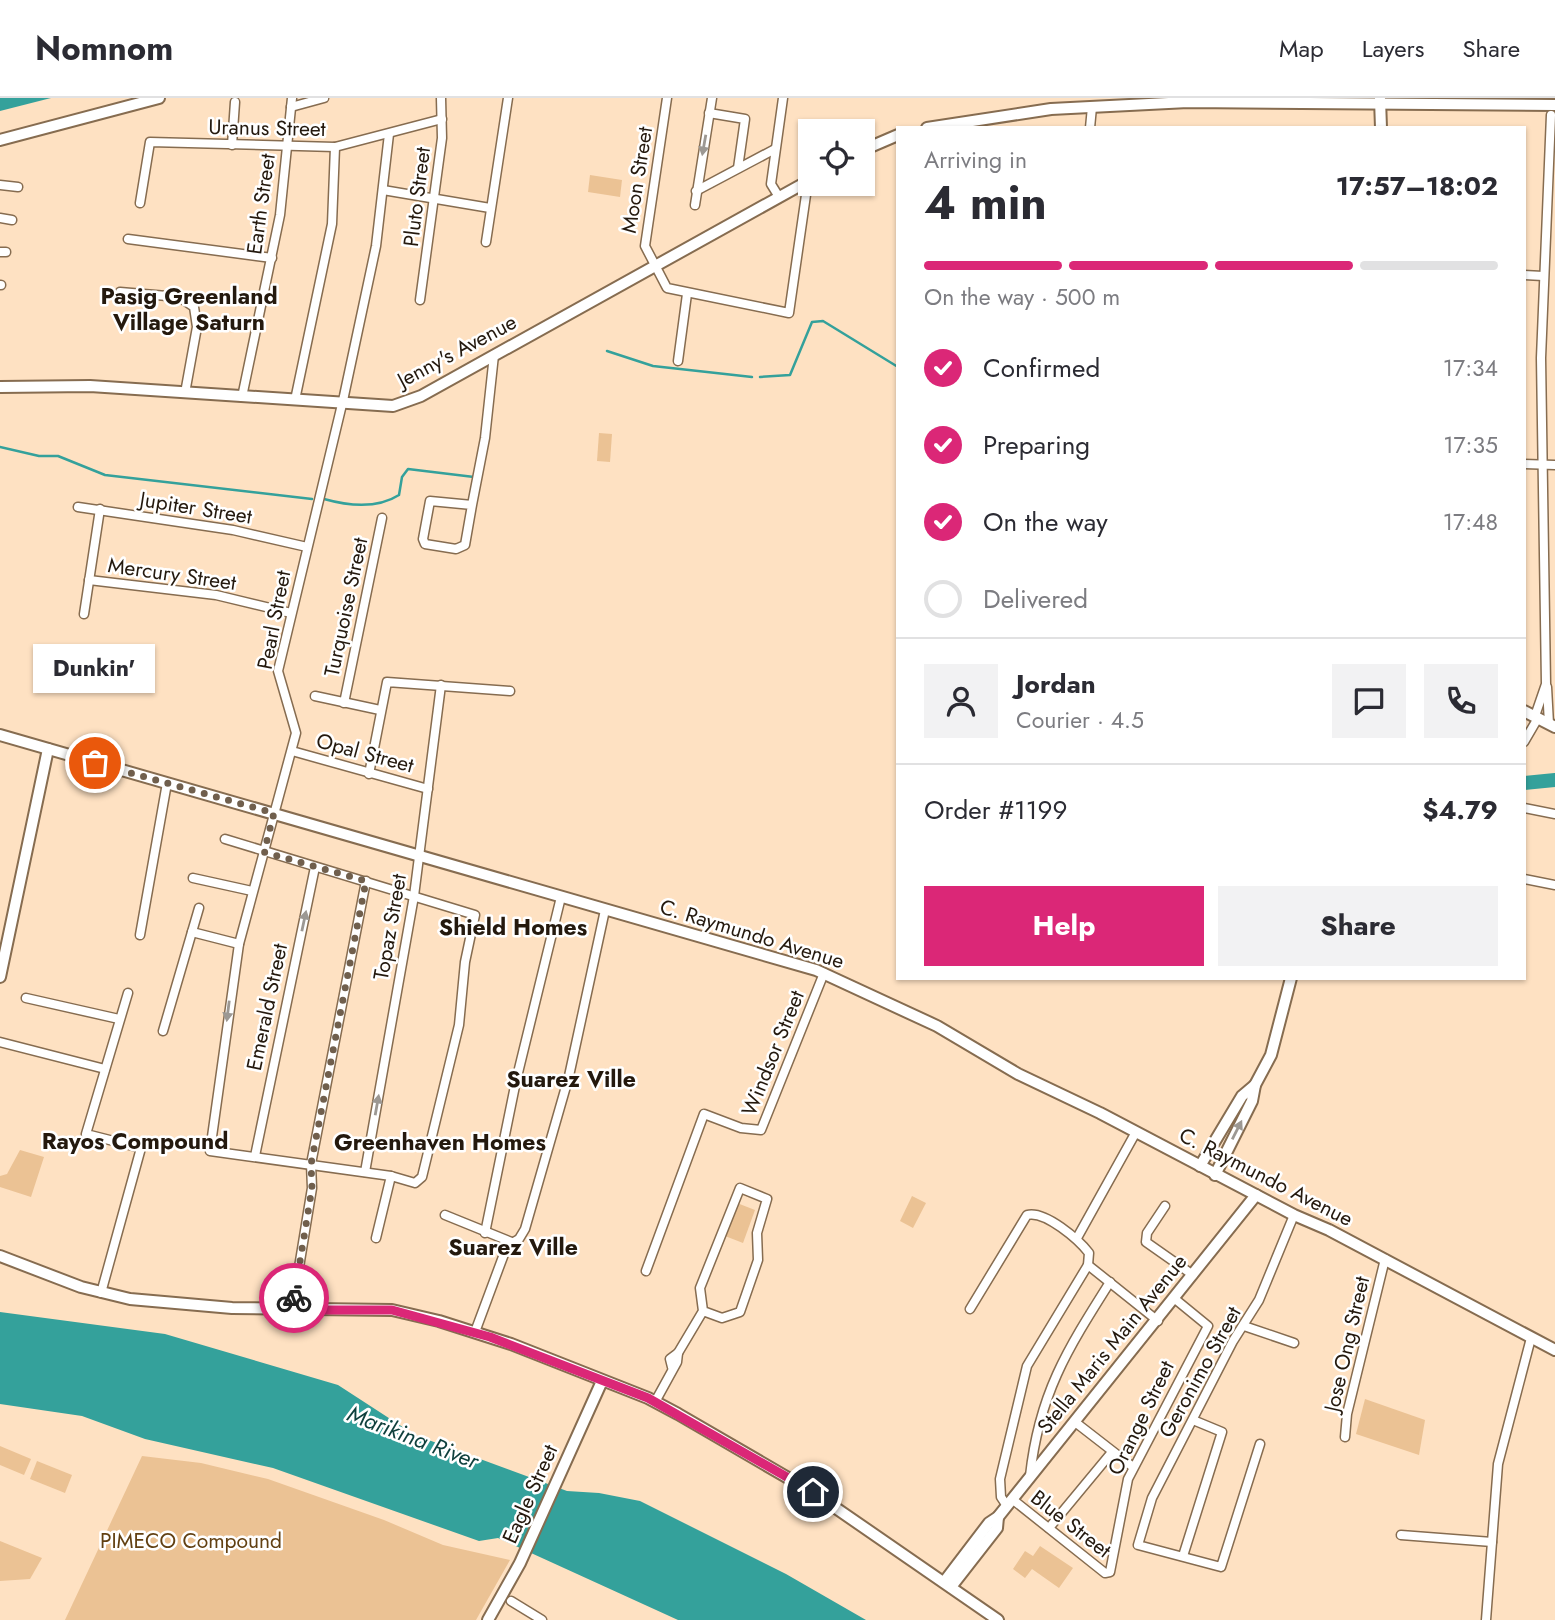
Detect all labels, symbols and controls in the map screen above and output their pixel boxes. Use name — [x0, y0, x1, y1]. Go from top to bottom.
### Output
text: Nomnom — [35, 25, 173, 72]
text: Map — [1279, 31, 1324, 66]
text: Layers — [1362, 31, 1424, 66]
text: Share — [1462, 31, 1520, 66]
street label: Uranus Street — [208, 112, 326, 144]
map controls — [798, 119, 875, 196]
button: locate — [798, 119, 875, 196]
street label: Moon Street — [614, 125, 660, 235]
one-way arrow — [698, 134, 709, 156]
text: Arriving in — [924, 143, 1027, 177]
street label: Pluto Street — [396, 145, 438, 249]
street label: Earth Street — [239, 152, 283, 256]
text: 17:57–18:02 — [1336, 167, 1498, 205]
text: 4 min — [924, 170, 1047, 236]
district label: Pasig Greenland Village Saturn — [100, 279, 278, 339]
text: On the way · 500 m — [924, 280, 1120, 314]
street label: Jenny's Avenue — [389, 307, 522, 396]
icon: check — [924, 349, 962, 387]
text: Confirmed — [983, 349, 1100, 387]
text: 17:34 — [1443, 351, 1498, 385]
icon: check — [924, 426, 962, 464]
text: Preparing — [983, 426, 1090, 464]
text: 17:35 — [1443, 428, 1498, 462]
street label: Jupiter Street — [135, 484, 254, 532]
icon: check — [924, 503, 962, 541]
text: On the way — [983, 503, 1108, 541]
text: 17:48 — [1443, 505, 1498, 539]
street label: Turquoise Street — [317, 535, 375, 679]
street label: Mercury Street — [106, 550, 238, 598]
street label: Pearl Street — [250, 568, 298, 672]
text: Delivered — [983, 580, 1088, 618]
callout: Dunkin' — [34, 644, 156, 693]
text: Dunkin' — [53, 651, 135, 685]
button: person — [924, 664, 998, 738]
button: chat — [1332, 664, 1406, 738]
button: phone — [1424, 664, 1498, 738]
text: Jordan — [1016, 665, 1096, 703]
text: Courier · 4.5 — [1016, 703, 1144, 737]
street label: Opal Street — [313, 726, 417, 780]
pin — [65, 733, 125, 793]
icon: bag — [76, 744, 114, 782]
text: Order #1199 — [924, 791, 1067, 829]
text: $4.79 — [1422, 791, 1498, 829]
street label: Topaz Street — [366, 872, 414, 982]
button: Help — [924, 886, 1204, 966]
button: Share — [1218, 886, 1498, 966]
street label: C. Raymundo Avenue — [656, 892, 848, 976]
one-way arrow — [298, 910, 309, 932]
district label: Shield Homes — [439, 910, 587, 944]
street label: Emerald Street — [239, 941, 295, 1073]
street label: Windsor Street — [734, 986, 812, 1120]
one-way arrow — [223, 1001, 234, 1023]
district label: Suarez Ville — [506, 1062, 636, 1096]
one-way arrow — [372, 1094, 383, 1116]
street label: C. Raymundo Avenue — [1174, 1120, 1358, 1234]
one-way arrow — [1231, 1121, 1243, 1140]
district label: Rayos Compound — [42, 1124, 228, 1158]
district label: Greenhaven Homes — [334, 1125, 546, 1159]
district label: Suarez Ville — [448, 1230, 578, 1264]
street label: Stella Maris Main Avenue — [1030, 1248, 1194, 1440]
courier — [259, 1263, 329, 1333]
street label: Jose Ong Street — [1316, 1273, 1377, 1418]
icon: bike — [275, 1279, 313, 1317]
street label: Geronimo Street — [1151, 1301, 1249, 1443]
street label: Orange Street — [1100, 1356, 1182, 1480]
water label: Marikina River — [342, 1396, 485, 1478]
street label: Eagle Street — [495, 1440, 565, 1548]
pin — [783, 1462, 843, 1522]
icon: home — [794, 1473, 832, 1511]
street label: Blue Street — [1024, 1483, 1118, 1565]
park label: PIMECO Compound — [100, 1526, 282, 1556]

